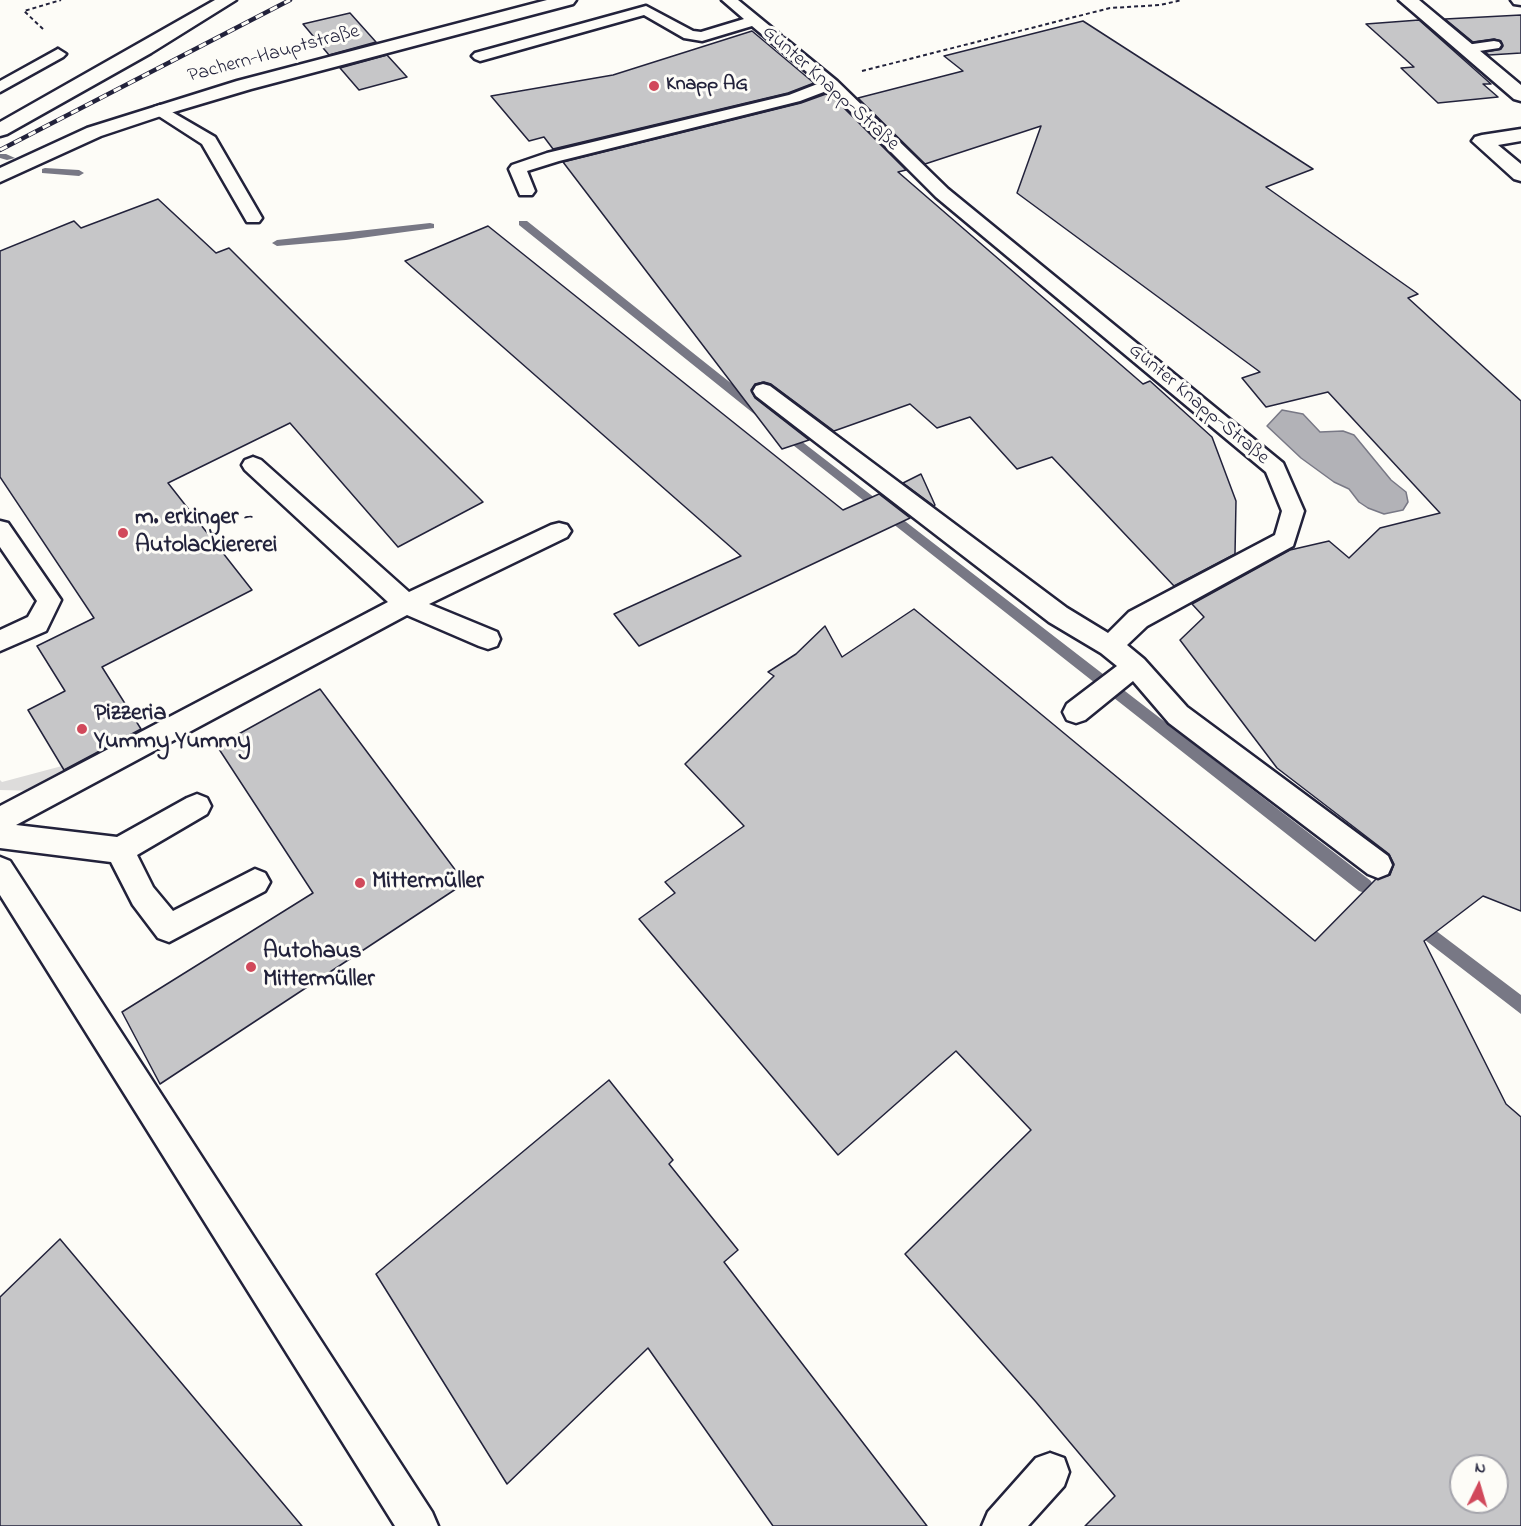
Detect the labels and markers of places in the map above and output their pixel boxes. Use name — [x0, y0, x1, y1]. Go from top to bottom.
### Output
place label: Knapp AG — [666, 74, 748, 98]
marker: Knapp AG — [647, 79, 661, 93]
place label: m. erkinger - Autolackiererei — [135, 505, 277, 561]
marker: m. erkinger - Autolackiererei — [116, 526, 130, 540]
place label: Pizzeria Yummy Yummy — [94, 701, 251, 757]
marker: Pizzeria Yummy Yummy — [75, 722, 89, 736]
place label: Mittermüller — [372, 869, 484, 897]
marker: Mittermüller — [353, 876, 367, 890]
place label: Autohaus Mittermüller — [263, 939, 375, 995]
marker: Autohaus Mittermüller — [244, 960, 258, 974]

